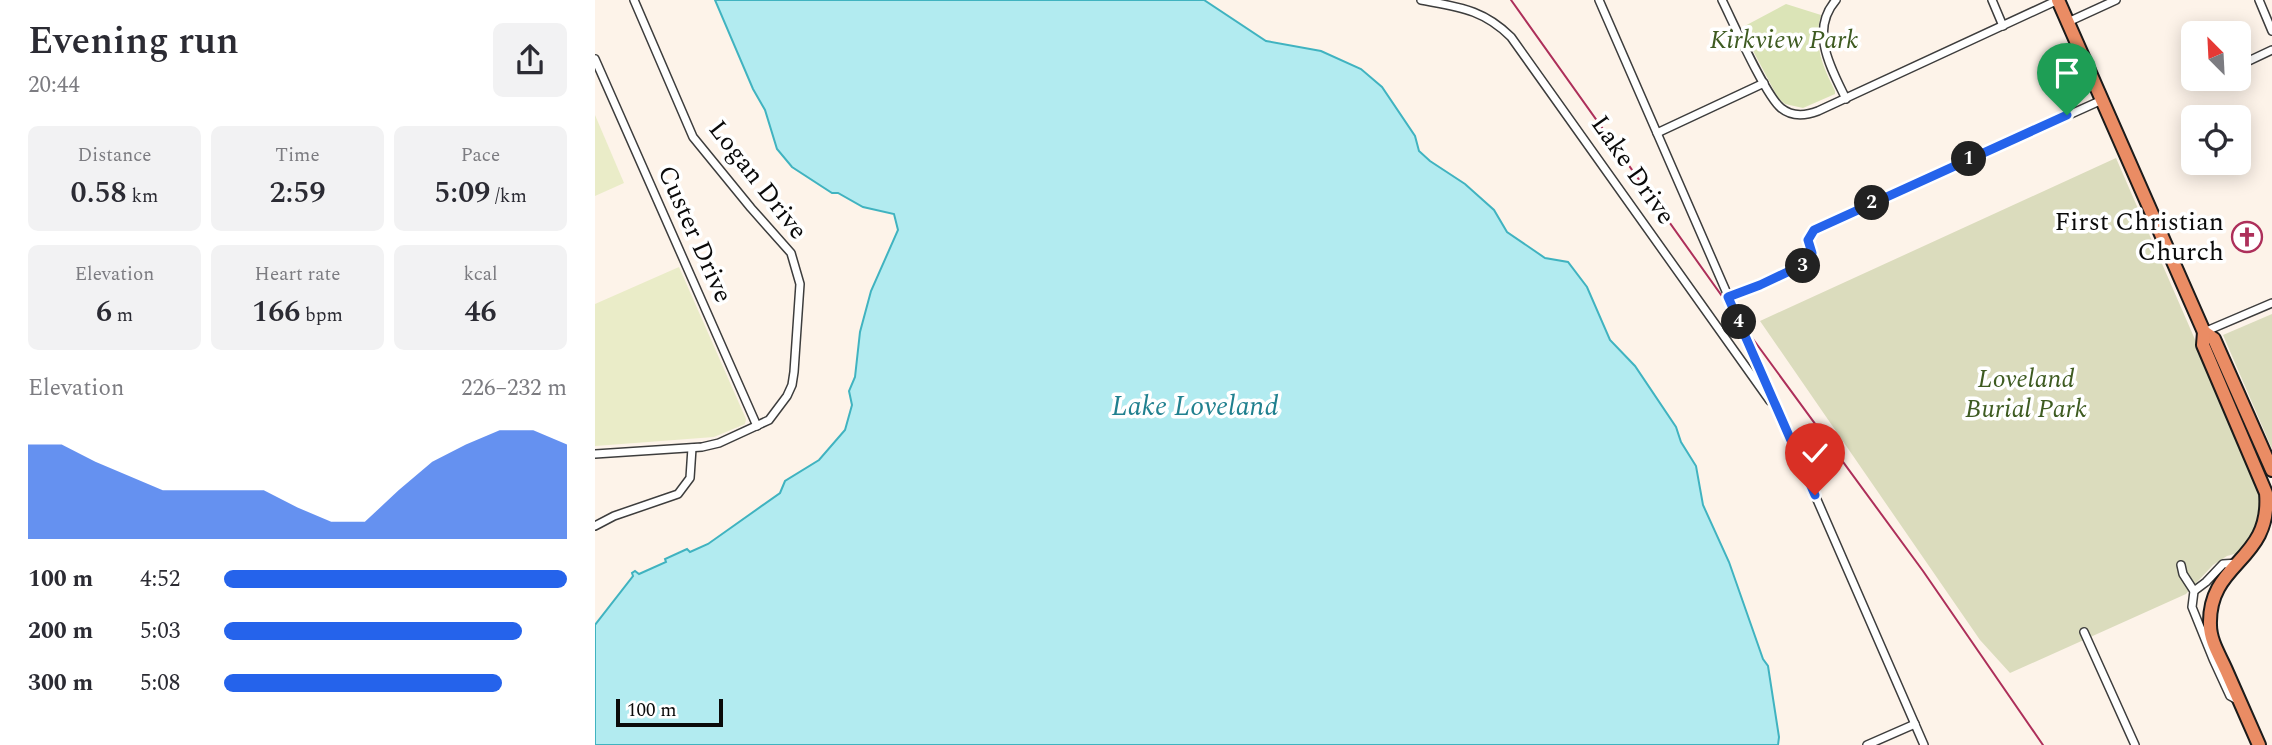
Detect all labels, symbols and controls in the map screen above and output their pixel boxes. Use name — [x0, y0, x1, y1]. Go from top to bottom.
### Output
text: Evening run — [28, 13, 239, 71]
park label: Kirkview Park — [1710, 20, 1858, 60]
north arrow — [2181, 21, 2251, 91]
map controls — [2181, 21, 2251, 175]
button: share — [493, 23, 567, 97]
pin — [2037, 43, 2097, 115]
icon: arrive — [2048, 54, 2086, 92]
text: 20:44 — [28, 68, 80, 103]
button: locate — [2181, 105, 2251, 175]
street label: Lake Drive — [1581, 107, 1685, 233]
street label: Logan Drive — [698, 112, 818, 248]
text: Distance — [77, 141, 152, 170]
text: Time — [275, 141, 320, 170]
text: Pace — [461, 141, 500, 170]
pin: 1 — [1951, 142, 1987, 176]
text: 1 — [1963, 144, 1974, 173]
street label: Custer Drive — [647, 159, 743, 309]
text: 0.58 — [71, 170, 127, 216]
text: 2:59 — [269, 170, 326, 216]
text: 5:09 — [434, 170, 490, 216]
text: km — [127, 182, 158, 211]
text: /km — [490, 182, 527, 211]
pin: 2 — [1855, 186, 1889, 220]
text: 2 — [1866, 188, 1877, 217]
place label: First Christian Church — [2055, 202, 2224, 272]
church icon: First Christian Church — [2230, 220, 2264, 254]
pin: 3 — [1785, 248, 1821, 284]
text: 3 — [1797, 251, 1808, 280]
text: Elevation — [75, 260, 154, 289]
text: Heart rate — [255, 260, 340, 289]
text: kcal — [463, 260, 498, 289]
text: 6 — [96, 289, 112, 335]
text: 166 — [252, 289, 300, 335]
text: 46 — [464, 289, 497, 335]
text: m — [112, 301, 133, 330]
text: bpm — [300, 301, 343, 330]
pin: 4 — [1721, 304, 1757, 340]
text: 4 — [1733, 307, 1744, 336]
park label: Loveland Burial Park — [1965, 359, 2087, 429]
text: Elevation — [28, 371, 124, 406]
text: 226–232 m — [461, 371, 567, 406]
water label: Lake Loveland — [1111, 385, 1279, 428]
pin — [1785, 423, 1845, 495]
icon: check — [1796, 434, 1834, 472]
text: 100 m — [28, 562, 93, 597]
text: 4:52 — [140, 562, 180, 597]
text: 200 m — [28, 614, 93, 649]
text: 5:03 — [140, 614, 180, 649]
text: 300 m — [28, 666, 93, 701]
text: 5:08 — [140, 666, 180, 701]
scale bar — [616, 696, 723, 728]
text: 100 m — [627, 696, 677, 725]

